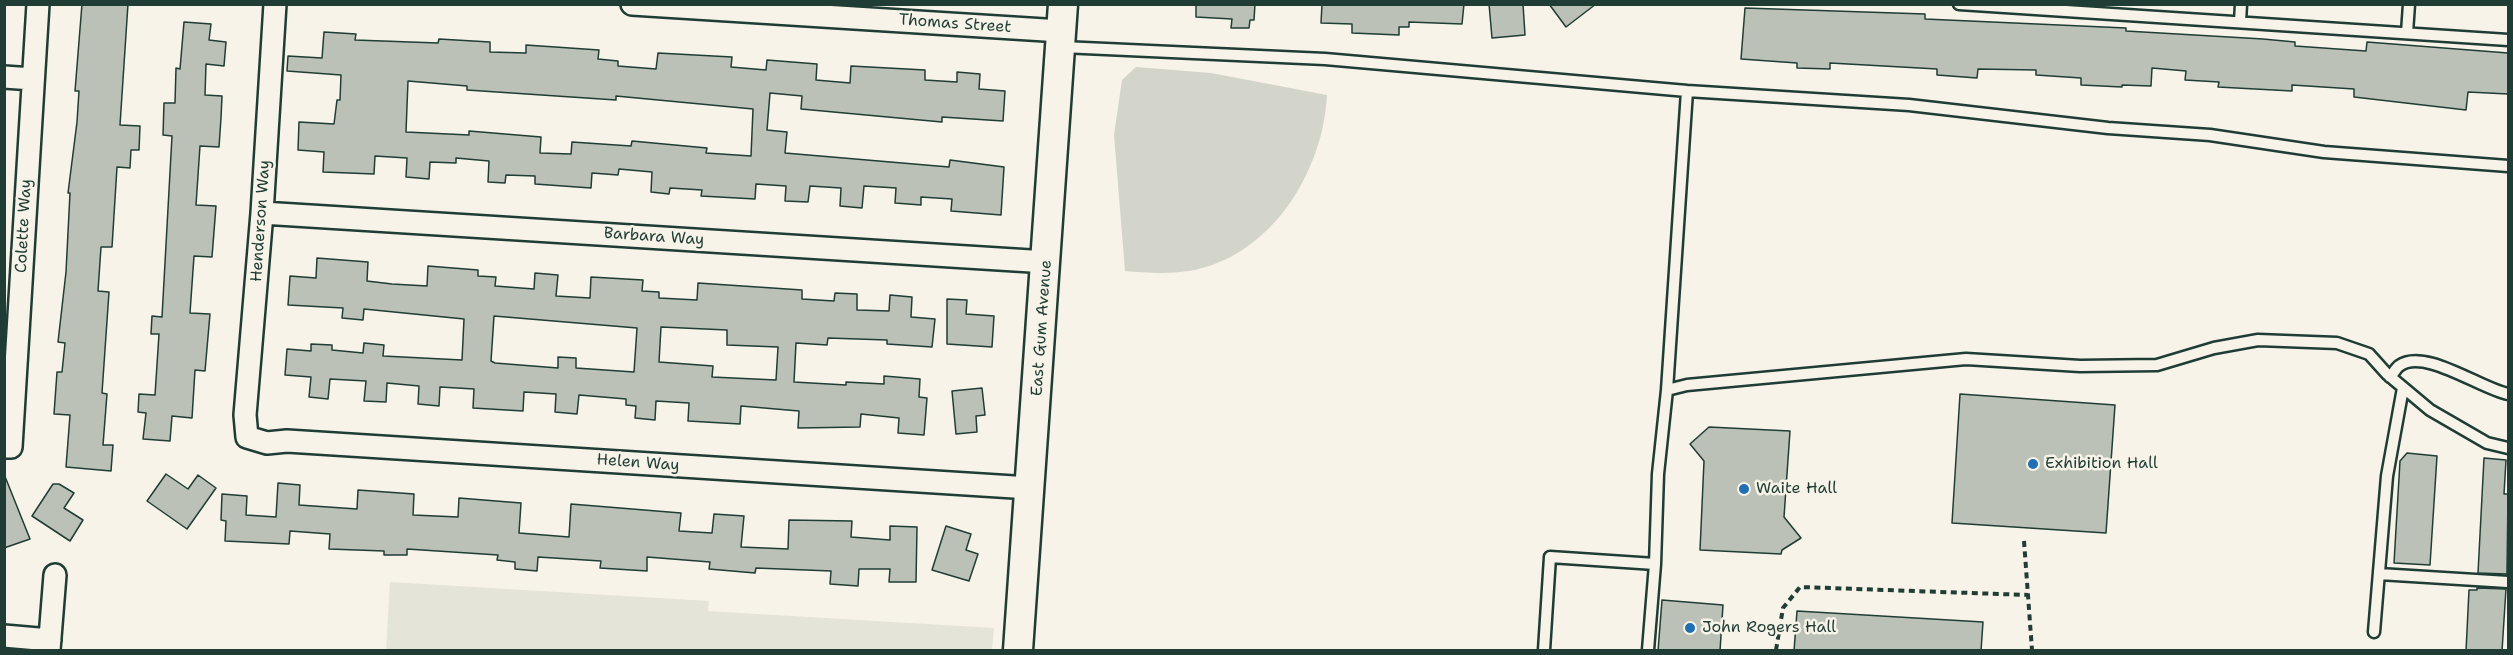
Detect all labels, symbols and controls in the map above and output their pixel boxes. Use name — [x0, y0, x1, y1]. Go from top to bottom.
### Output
street label: Thomas Street — [898, 10, 1012, 38]
street label: Henderson Way — [247, 159, 275, 283]
street label: Colette Way — [12, 179, 36, 273]
street label: Barbara Way — [603, 224, 705, 250]
street label: East Gum Avenue — [1028, 259, 1056, 397]
street label: Helen Way — [596, 451, 680, 475]
place label: Exhibition Hall — [2045, 454, 2158, 474]
marker: Exhibition Hall — [2026, 457, 2040, 471]
place label: Waite Hall — [1756, 479, 1837, 499]
marker: Waite Hall — [1737, 482, 1751, 496]
place label: John Rogers Hall — [1702, 618, 1836, 638]
marker: John Rogers Hall — [1683, 621, 1697, 635]

